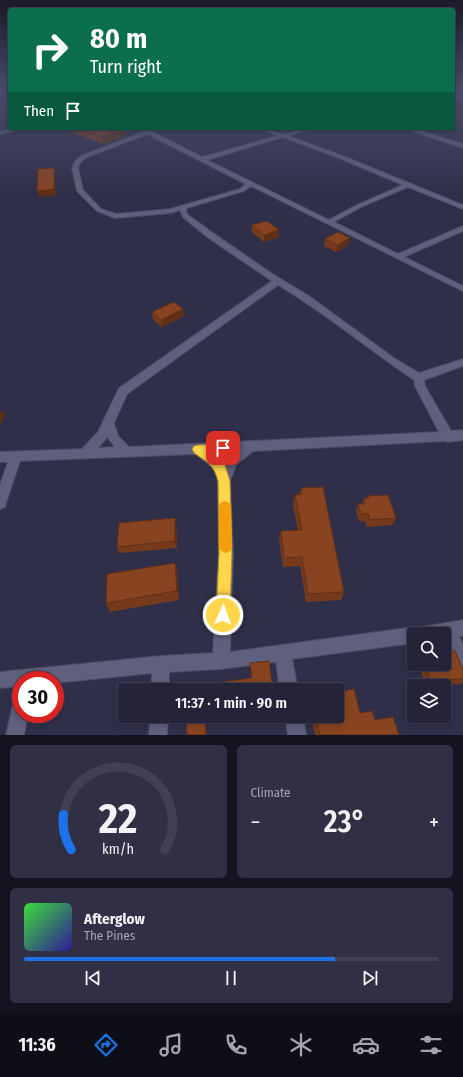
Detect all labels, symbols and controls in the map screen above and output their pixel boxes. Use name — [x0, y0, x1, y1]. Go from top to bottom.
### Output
text: 80 m — [90, 22, 147, 55]
icon: right — [24, 24, 76, 76]
text: Turn right — [90, 56, 162, 78]
icon: arrive — [62, 100, 84, 122]
text: Then — [24, 102, 54, 120]
pin — [206, 431, 240, 465]
icon: arrive — [212, 437, 234, 459]
position arrow — [202, 594, 244, 636]
map controls — [407, 627, 451, 723]
button: search — [407, 627, 451, 671]
speed limit sign: 30 — [12, 671, 64, 723]
button: layers — [407, 679, 451, 723]
text: 11:37 · 1 min · 90 m — [175, 694, 287, 712]
text: Climate — [251, 785, 291, 800]
text: 22 — [98, 793, 138, 843]
text: 23° — [324, 804, 366, 840]
text: − — [251, 809, 260, 836]
text: + — [429, 809, 439, 836]
text: km/h — [102, 840, 134, 857]
text: Afterglow — [84, 910, 145, 928]
text: The Pines — [84, 928, 135, 943]
icon: previous — [82, 967, 104, 989]
icon: pause — [220, 967, 242, 989]
icon: next — [359, 967, 381, 989]
icon: directions — [92, 1031, 120, 1059]
icon: music — [157, 1031, 185, 1059]
icon: phone — [222, 1031, 250, 1059]
icon: climate — [287, 1031, 315, 1059]
icon: car — [352, 1031, 380, 1059]
icon: filters — [417, 1031, 445, 1059]
text: 11:36 — [18, 1034, 56, 1056]

